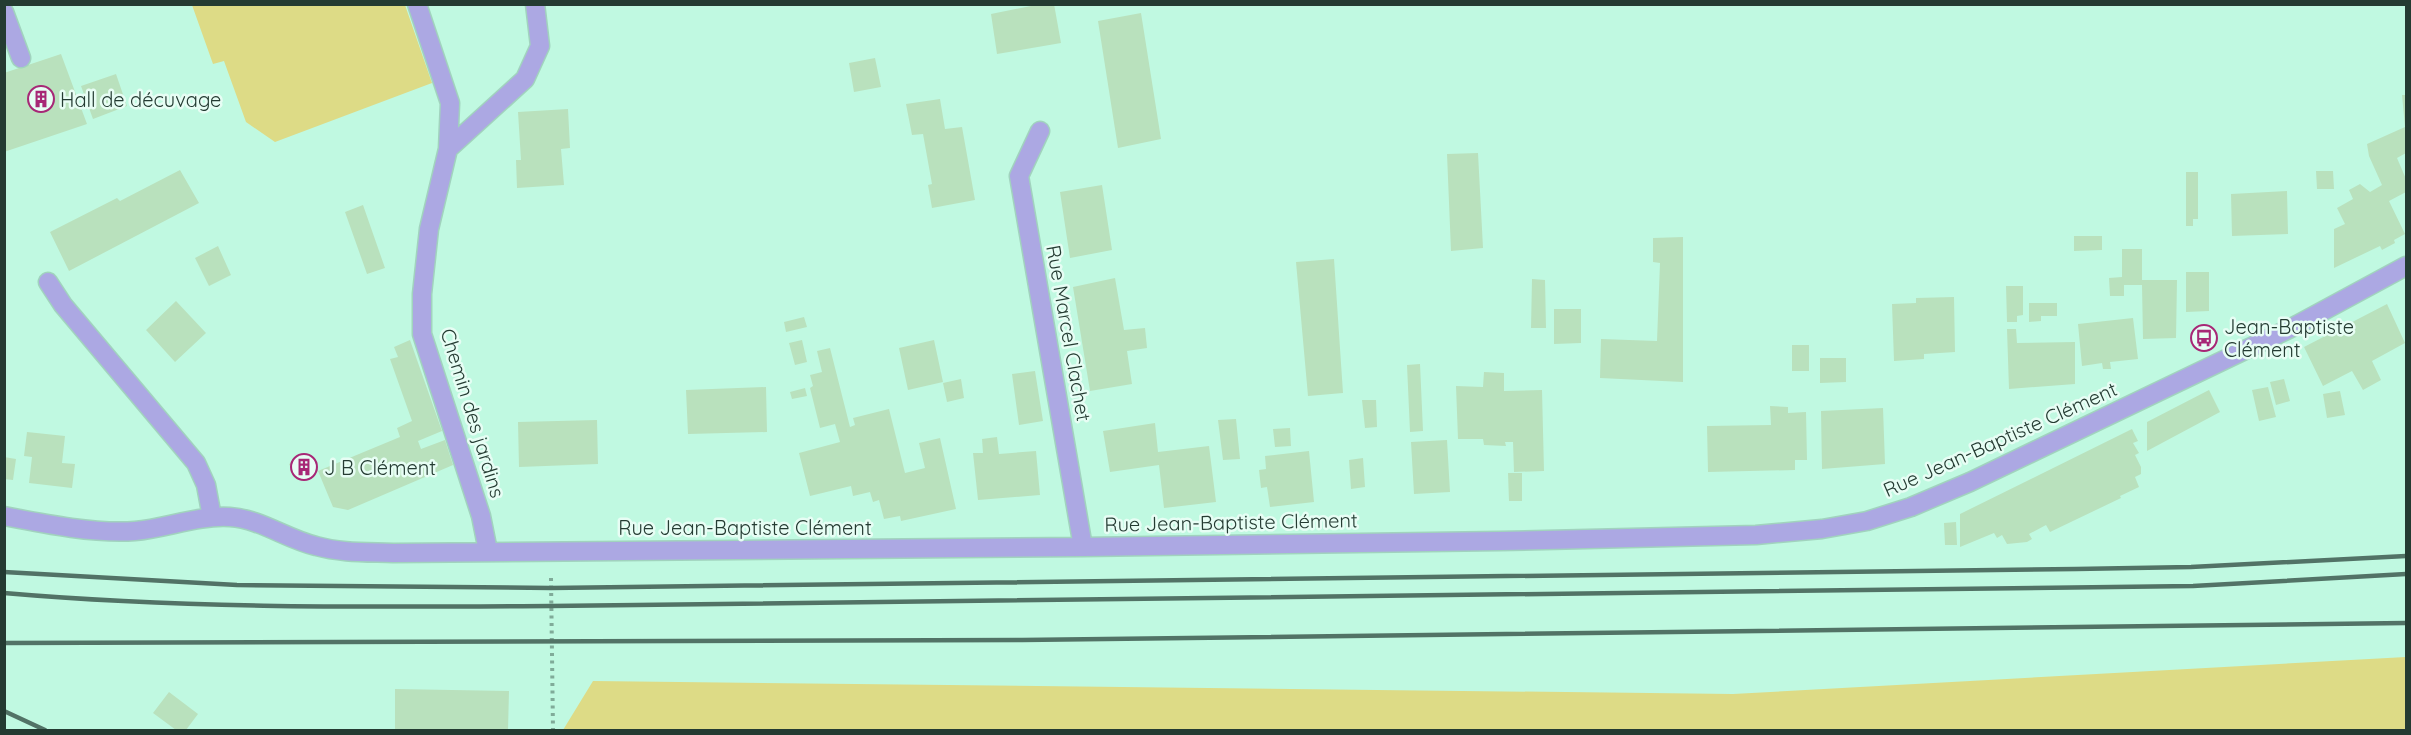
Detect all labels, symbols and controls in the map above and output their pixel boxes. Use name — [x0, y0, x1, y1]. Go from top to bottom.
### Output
building icon: Hall de décuvage — [26, 84, 56, 114]
place label: Hall de décuvage — [60, 87, 221, 112]
street label: Rue Marcel Clachet — [1041, 243, 1097, 423]
place label: Jean-Baptiste Clément — [2224, 314, 2354, 362]
bus stop icon: Jean-Baptiste Clément — [2189, 323, 2219, 353]
street label: Chemin des jardins — [435, 325, 511, 501]
street label: Rue Jean-Baptiste Clément — [1879, 376, 2121, 502]
building icon: J B Clément — [289, 452, 319, 482]
place label: J B Clément — [324, 455, 436, 480]
street label: Rue Jean-Baptiste Clément — [1104, 507, 1358, 537]
street label: Rue Jean-Baptiste Clément — [618, 515, 872, 540]

